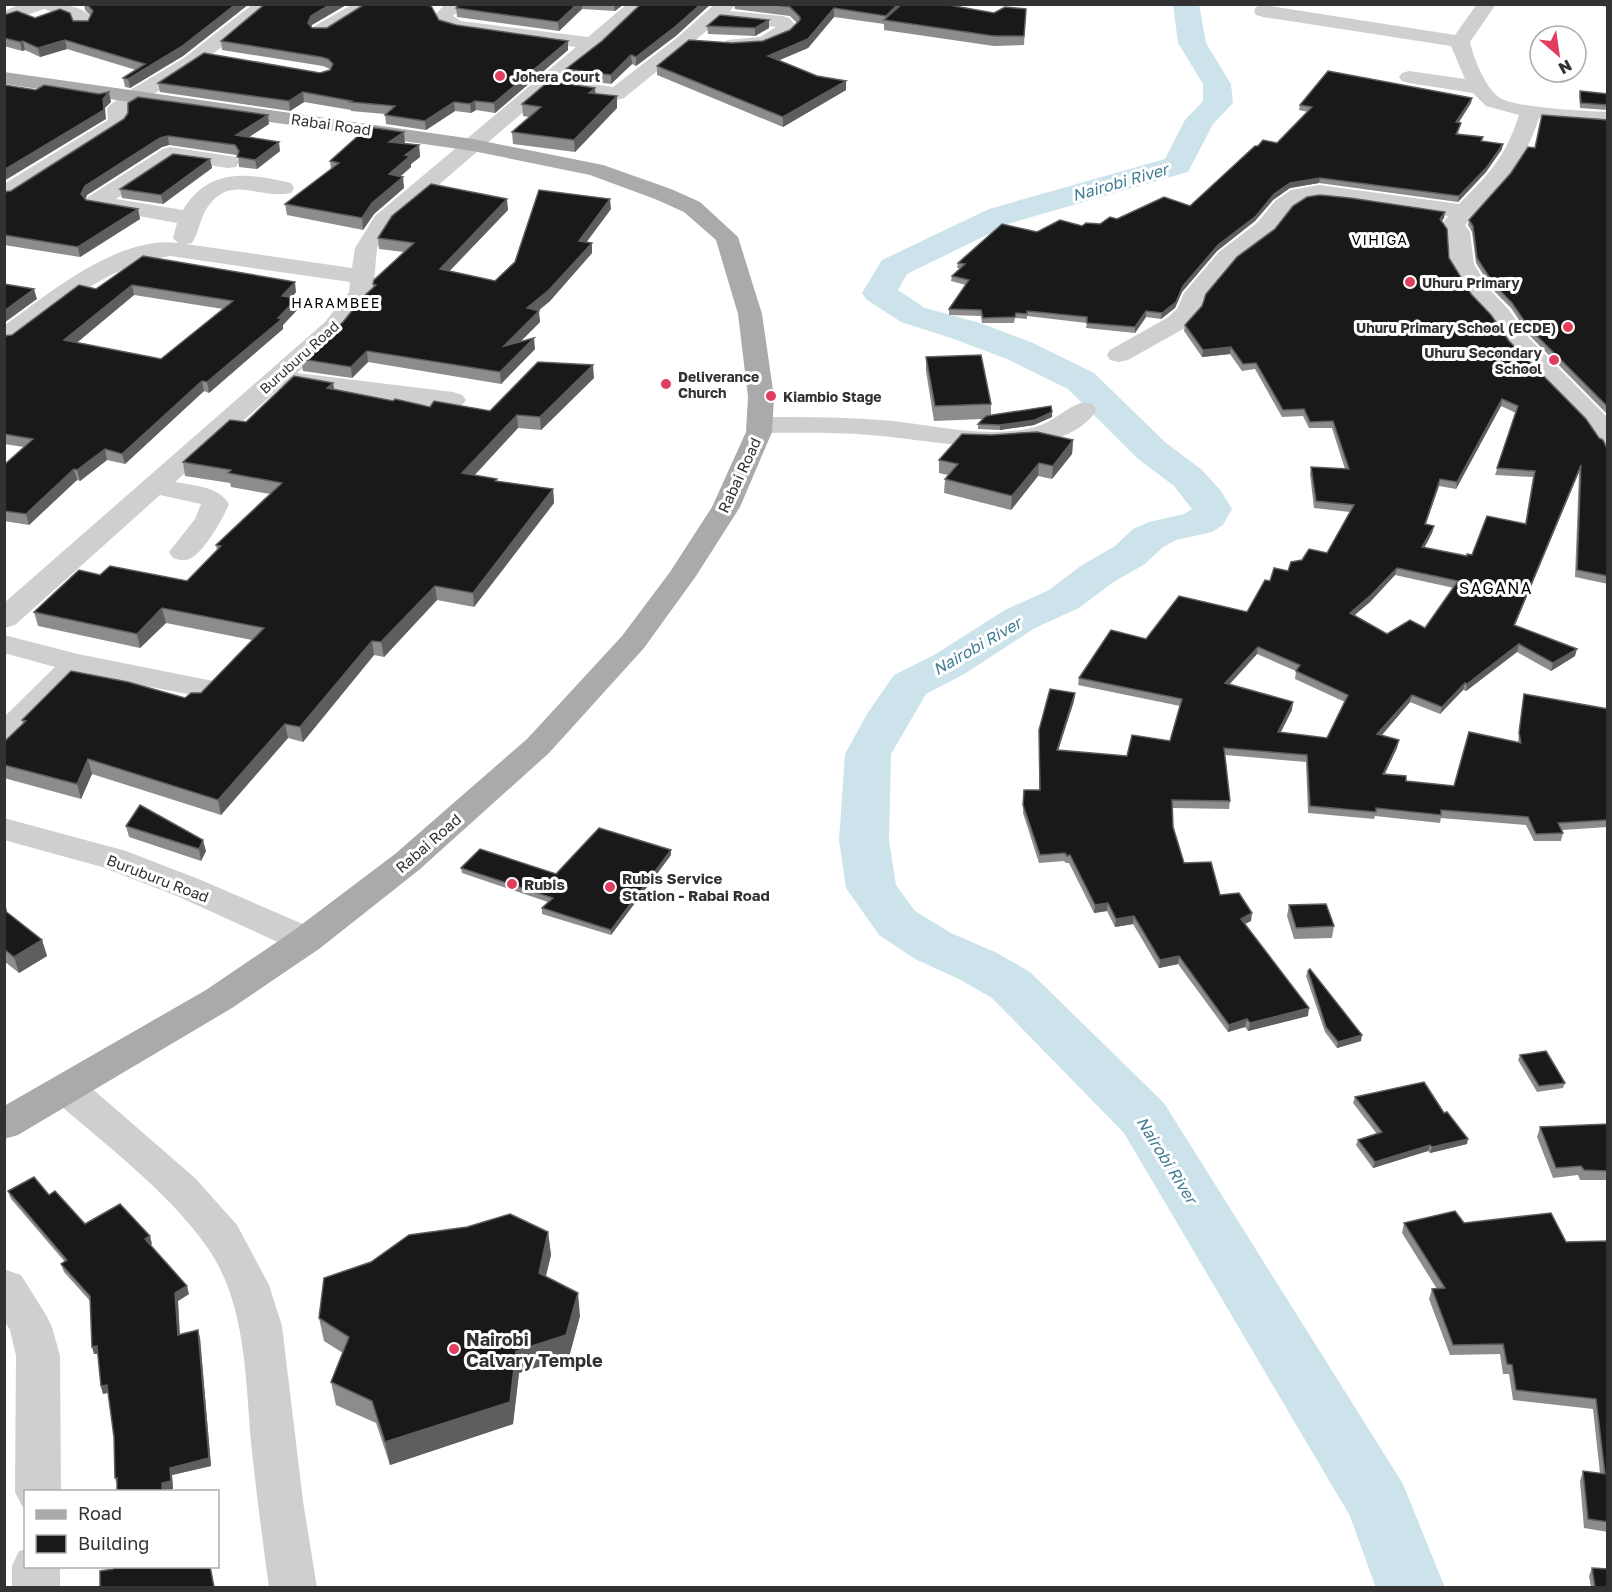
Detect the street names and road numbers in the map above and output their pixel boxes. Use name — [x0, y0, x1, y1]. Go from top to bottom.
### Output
street label: Rabai Road — [290, 109, 372, 139]
street label: Buruburu Road — [256, 317, 342, 397]
street label: Rabai Road — [714, 435, 764, 515]
street label: Rabai Road — [392, 810, 464, 876]
street label: Buruburu Road — [104, 850, 212, 906]

